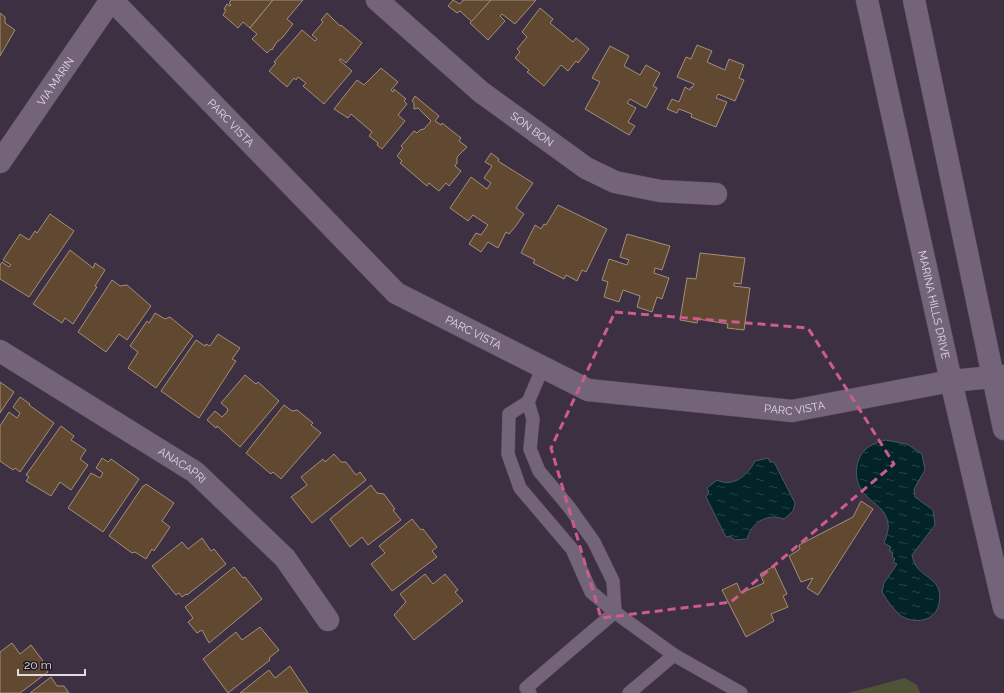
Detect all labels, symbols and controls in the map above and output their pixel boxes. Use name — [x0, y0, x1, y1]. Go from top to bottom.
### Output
street label: VIA MARIN — [35, 55, 77, 108]
street label: PARC VISTA — [205, 97, 257, 150]
street label: SON BON — [508, 109, 556, 149]
street label: MARINA HILLS DRIVE — [915, 249, 952, 360]
street label: PARC VISTA — [443, 313, 504, 353]
street label: PARC VISTA — [764, 399, 827, 418]
street label: ANACAPRI — [156, 445, 208, 486]
scale bar — [18, 651, 85, 677]
text: 20 m — [24, 658, 52, 672]

